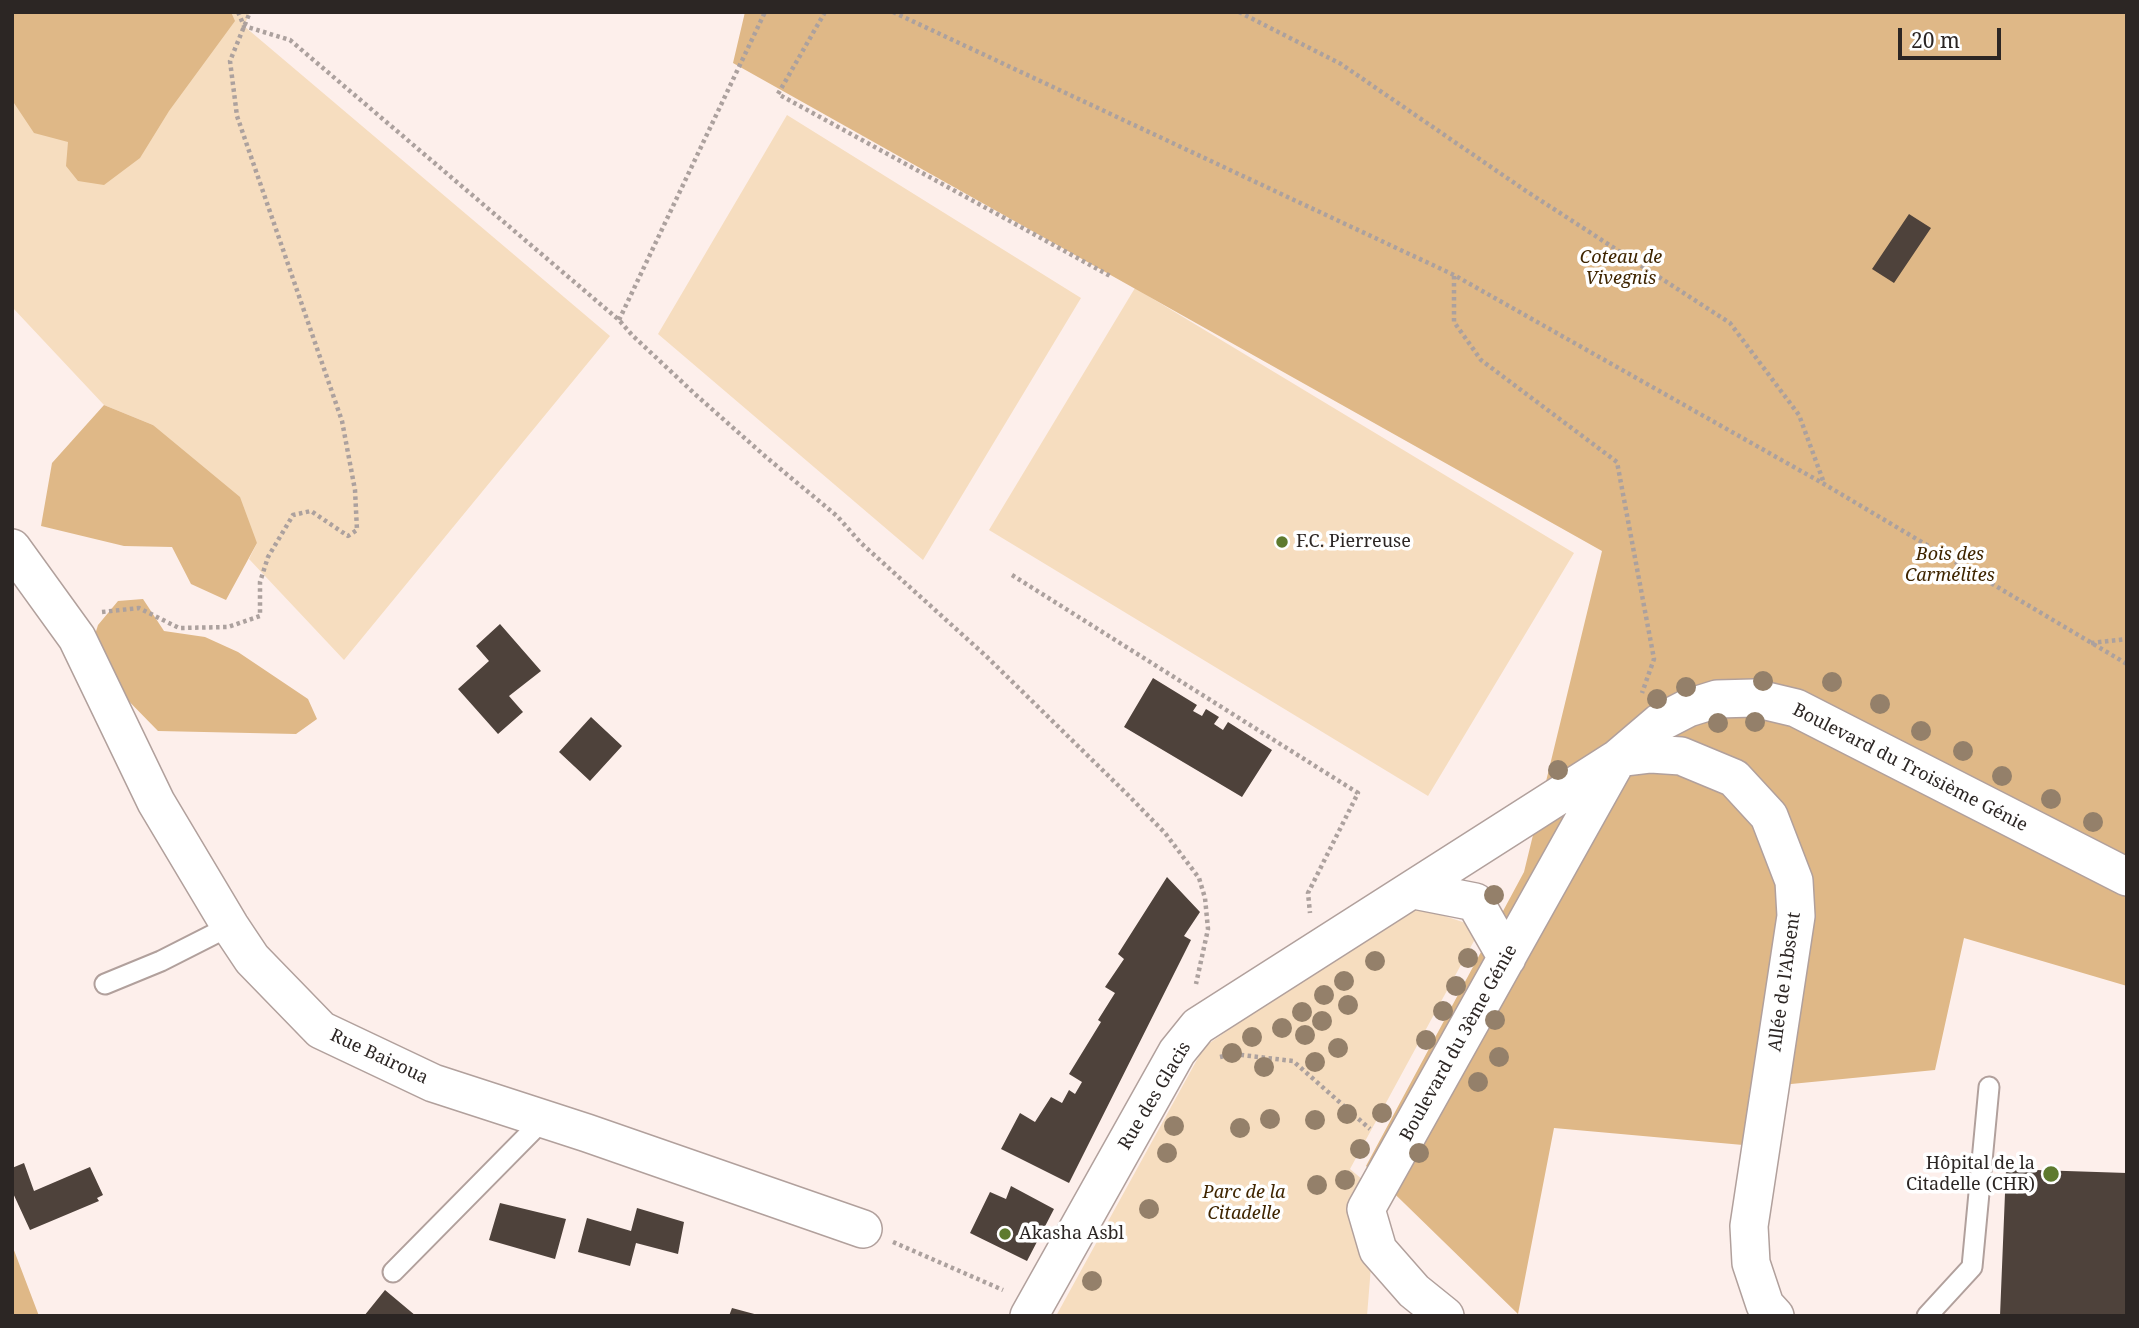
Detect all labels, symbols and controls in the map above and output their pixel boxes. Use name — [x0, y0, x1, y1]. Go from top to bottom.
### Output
scale bar — [1901, 14, 2004, 58]
text: 20 m — [1911, 26, 1960, 54]
park label: Coteau de Vivegnis — [1580, 247, 1662, 290]
place label: F.C. Pierreuse — [1296, 531, 1411, 553]
marker: F.C. Pierreuse — [1274, 534, 1290, 550]
park label: Bois des Carmélites — [1905, 544, 1995, 586]
street label: Boulevard du Troisième Génie — [1789, 699, 2031, 837]
street label: Allée de l'Absent — [1765, 911, 1805, 1053]
street label: Boulevard du 3ème Génie — [1396, 941, 1522, 1145]
street label: Rue Bairoua — [327, 1025, 431, 1089]
street label: Rue des Glacis — [1114, 1038, 1196, 1154]
place label: Hôpital de la Citadelle (CHR) — [1906, 1153, 2035, 1196]
marker: Hôpital de la Citadelle (CHR) — [2041, 1164, 2061, 1184]
park label: Parc de la Citadelle — [1203, 1182, 1285, 1224]
place label: Akasha Asbl — [1019, 1223, 1124, 1245]
marker: Akasha Asbl — [997, 1226, 1013, 1242]

